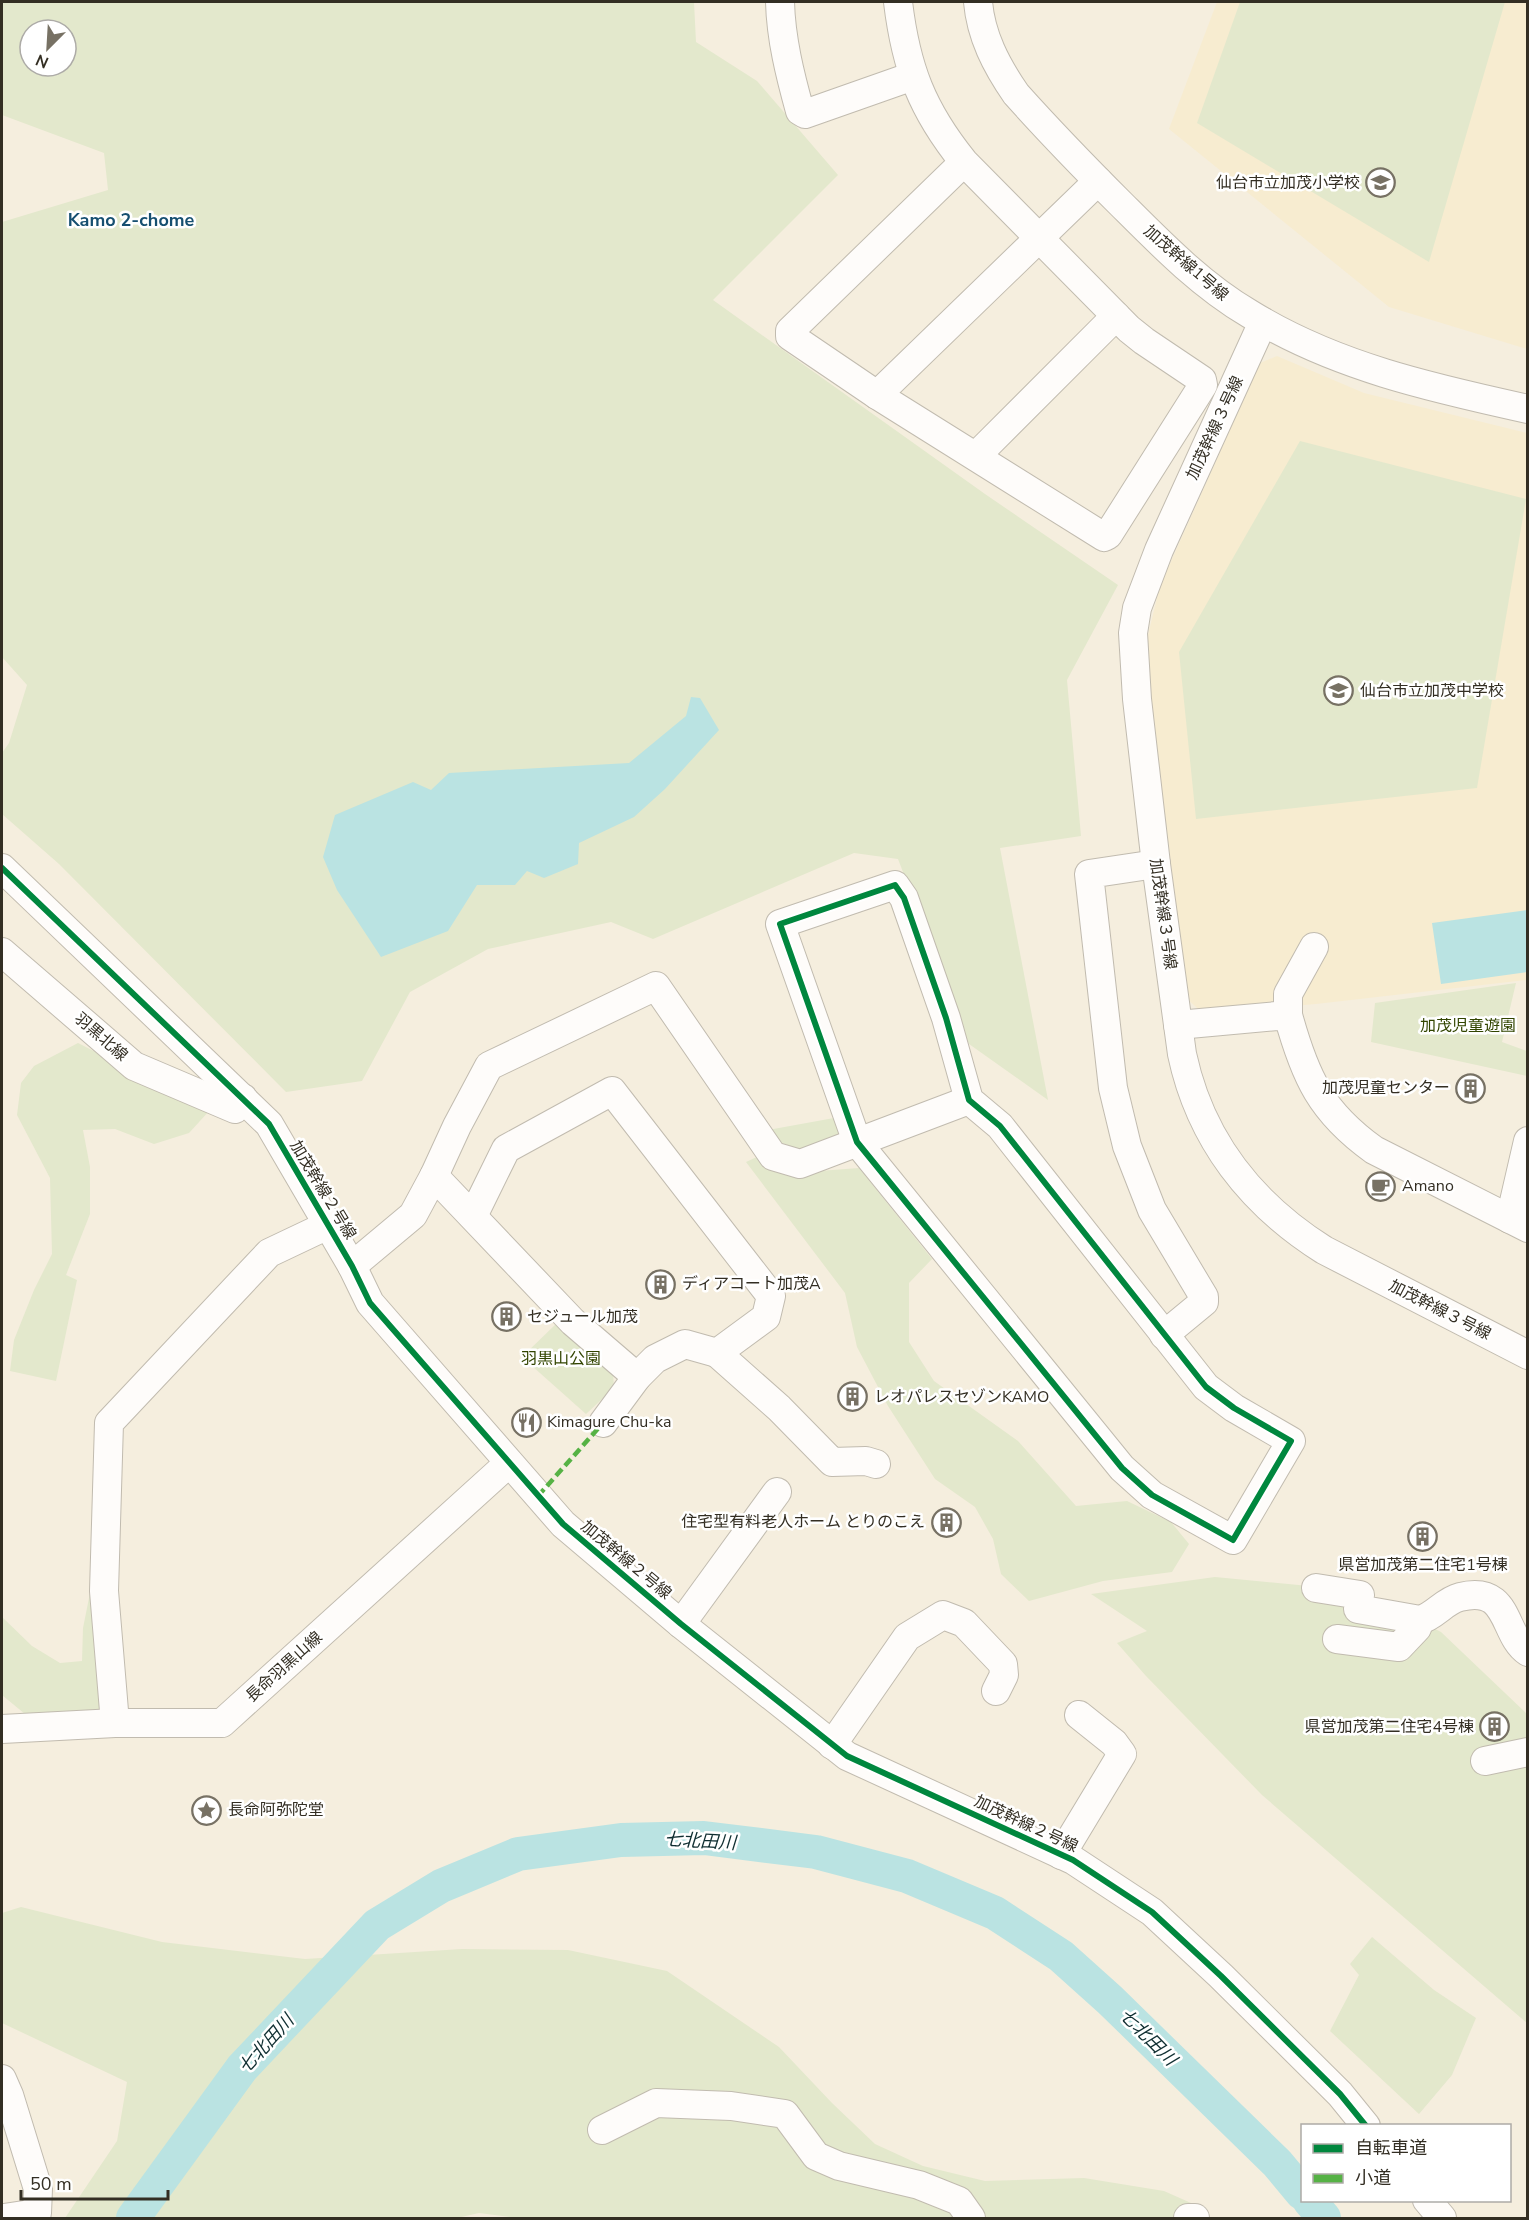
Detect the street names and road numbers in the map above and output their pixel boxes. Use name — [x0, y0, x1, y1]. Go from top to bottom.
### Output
street label: 加茂幹線1号線 — [1139, 220, 1233, 306]
street label: 加茂幹線３号線 — [1181, 373, 1249, 483]
street label: 加茂幹線３号線 — [1144, 857, 1182, 971]
street label: 羽黒北線 — [70, 1008, 132, 1066]
street label: 加茂幹線２号線 — [285, 1136, 361, 1244]
street label: 加茂幹線３号線 — [1385, 1275, 1495, 1345]
street label: 加茂幹線２号線 — [576, 1516, 676, 1604]
street label: 長命羽黒山線 — [241, 1627, 327, 1707]
street label: 加茂幹線２号線 — [971, 1790, 1081, 1858]

